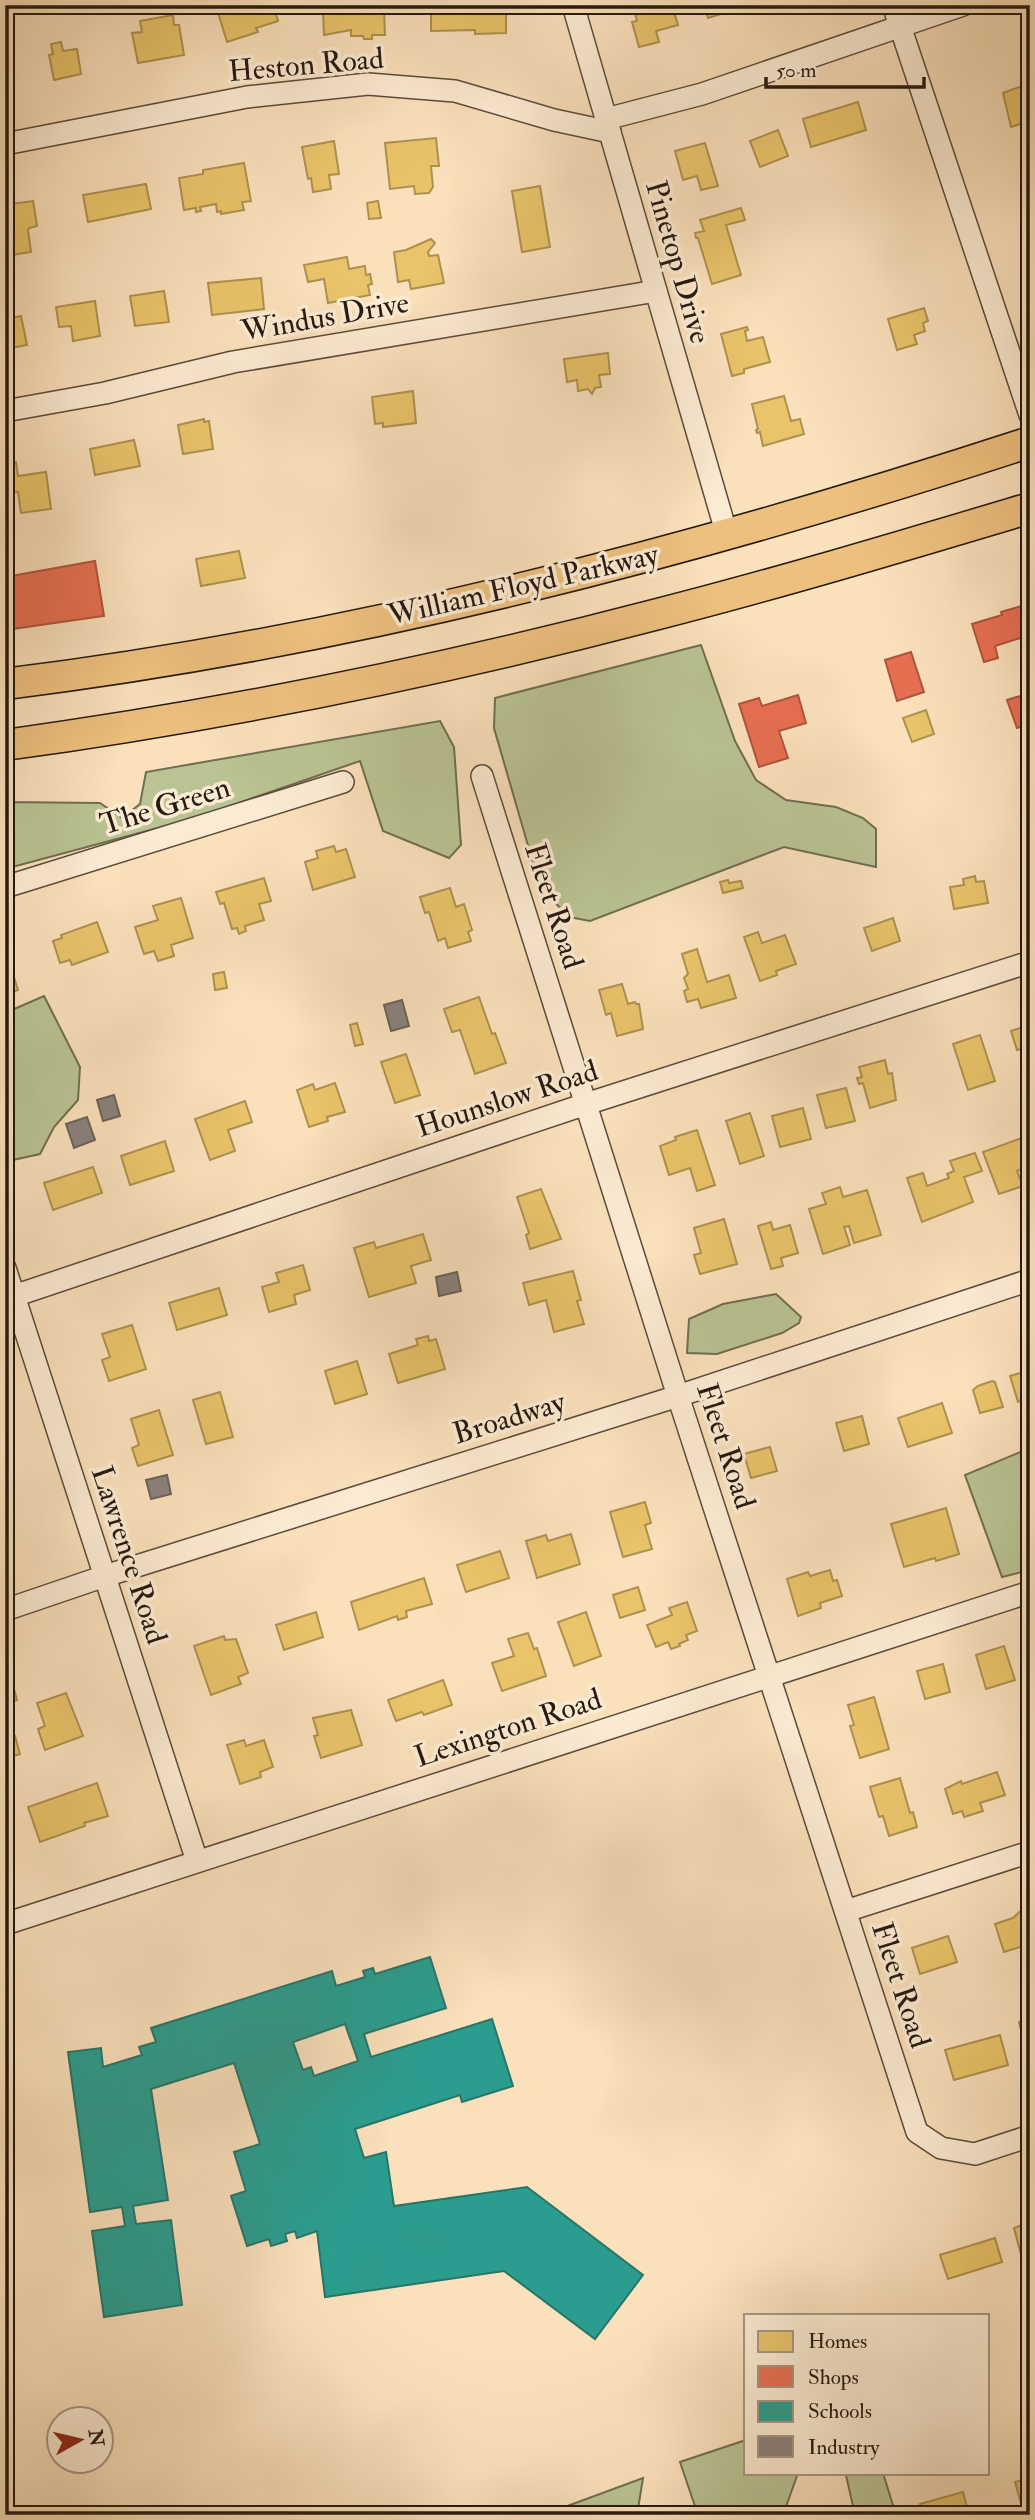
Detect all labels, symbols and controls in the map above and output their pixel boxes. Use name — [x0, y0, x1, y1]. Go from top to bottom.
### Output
street label: Heston Road — [227, 40, 385, 90]
scale bar — [766, 46, 923, 90]
text: 50 m — [776, 57, 817, 84]
street label: Pinetop Drive — [637, 176, 719, 348]
street label: Windus Drive — [237, 284, 412, 350]
street label: William Floyd Parkway — [383, 536, 663, 634]
street label: The Green — [96, 769, 234, 843]
street label: Fleet Road — [516, 838, 592, 974]
street label: Hounslow Road — [411, 1052, 603, 1146]
street label: Fleet Road — [688, 1378, 764, 1514]
street label: Broadway — [448, 1383, 570, 1453]
street label: Lawrence Road — [83, 1461, 175, 1649]
street label: Lexington Road — [410, 1680, 606, 1776]
street label: Fleet Road — [863, 1917, 939, 2053]
legend — [744, 2314, 990, 2474]
text: Homes — [808, 2328, 867, 2355]
text: Shops — [808, 2364, 859, 2391]
text: Schools — [808, 2398, 872, 2425]
north arrow — [46, 2404, 116, 2474]
text: N — [83, 2427, 109, 2449]
text: Industry — [808, 2434, 880, 2461]

